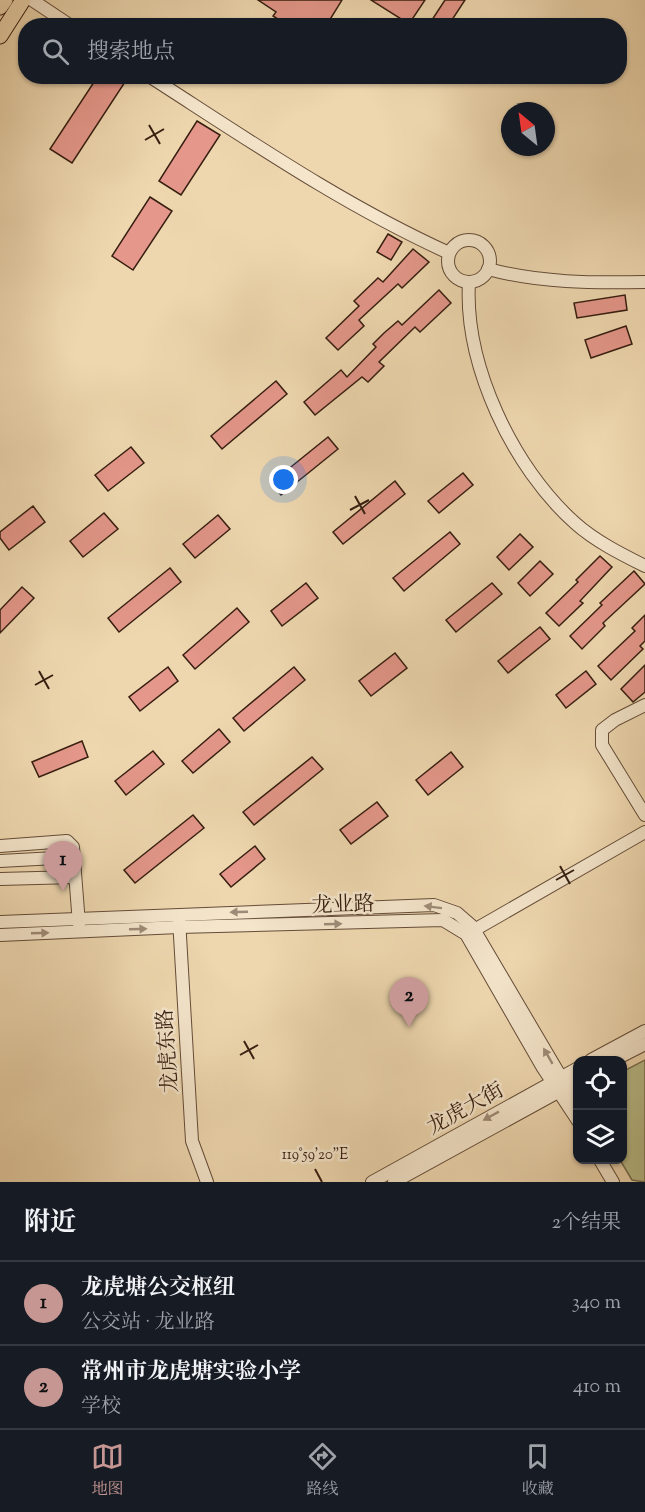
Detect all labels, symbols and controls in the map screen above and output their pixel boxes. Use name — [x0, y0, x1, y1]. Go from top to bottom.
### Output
search box — [18, 18, 627, 84]
icon: search — [39, 35, 72, 68]
text: 搜索地点 — [87, 37, 175, 69]
north arrow — [501, 102, 555, 156]
your location — [269, 465, 298, 494]
pin: 1 — [44, 842, 82, 891]
street label: 龙业路 — [311, 890, 375, 922]
one-way arrow — [424, 902, 443, 912]
one-way arrow — [229, 908, 248, 917]
one-way arrow — [323, 919, 342, 929]
one-way arrow — [128, 924, 147, 933]
one-way arrow — [30, 928, 49, 937]
pin: 2 — [390, 978, 428, 1027]
street label: 龙虎东路 — [151, 1008, 187, 1094]
one-way arrow — [543, 1047, 553, 1064]
map controls — [573, 1056, 627, 1164]
button: locate — [573, 1056, 627, 1110]
street label: 龙虎大街 — [422, 1076, 510, 1143]
button: layers — [573, 1110, 627, 1164]
one-way arrow — [482, 1111, 499, 1121]
text: 119°59'20"E — [282, 1145, 348, 1166]
text: 附近 — [24, 1205, 76, 1242]
text: 2个结果 — [552, 1209, 621, 1238]
text: 龙虎塘公交枢纽 — [81, 1273, 235, 1305]
text: 1 — [40, 1289, 47, 1318]
text: 340 m — [572, 1289, 621, 1318]
text: 公交站 · 龙业路 — [81, 1309, 215, 1338]
text: 常州市龙虎塘实验小学 — [81, 1357, 301, 1389]
text: 2 — [39, 1373, 48, 1402]
text: 410 m — [573, 1373, 621, 1402]
text: 学校 — [81, 1393, 121, 1422]
tab: 地图 — [91, 1440, 124, 1502]
tab: 路线 — [306, 1440, 339, 1502]
tab: 收藏 — [521, 1440, 554, 1502]

